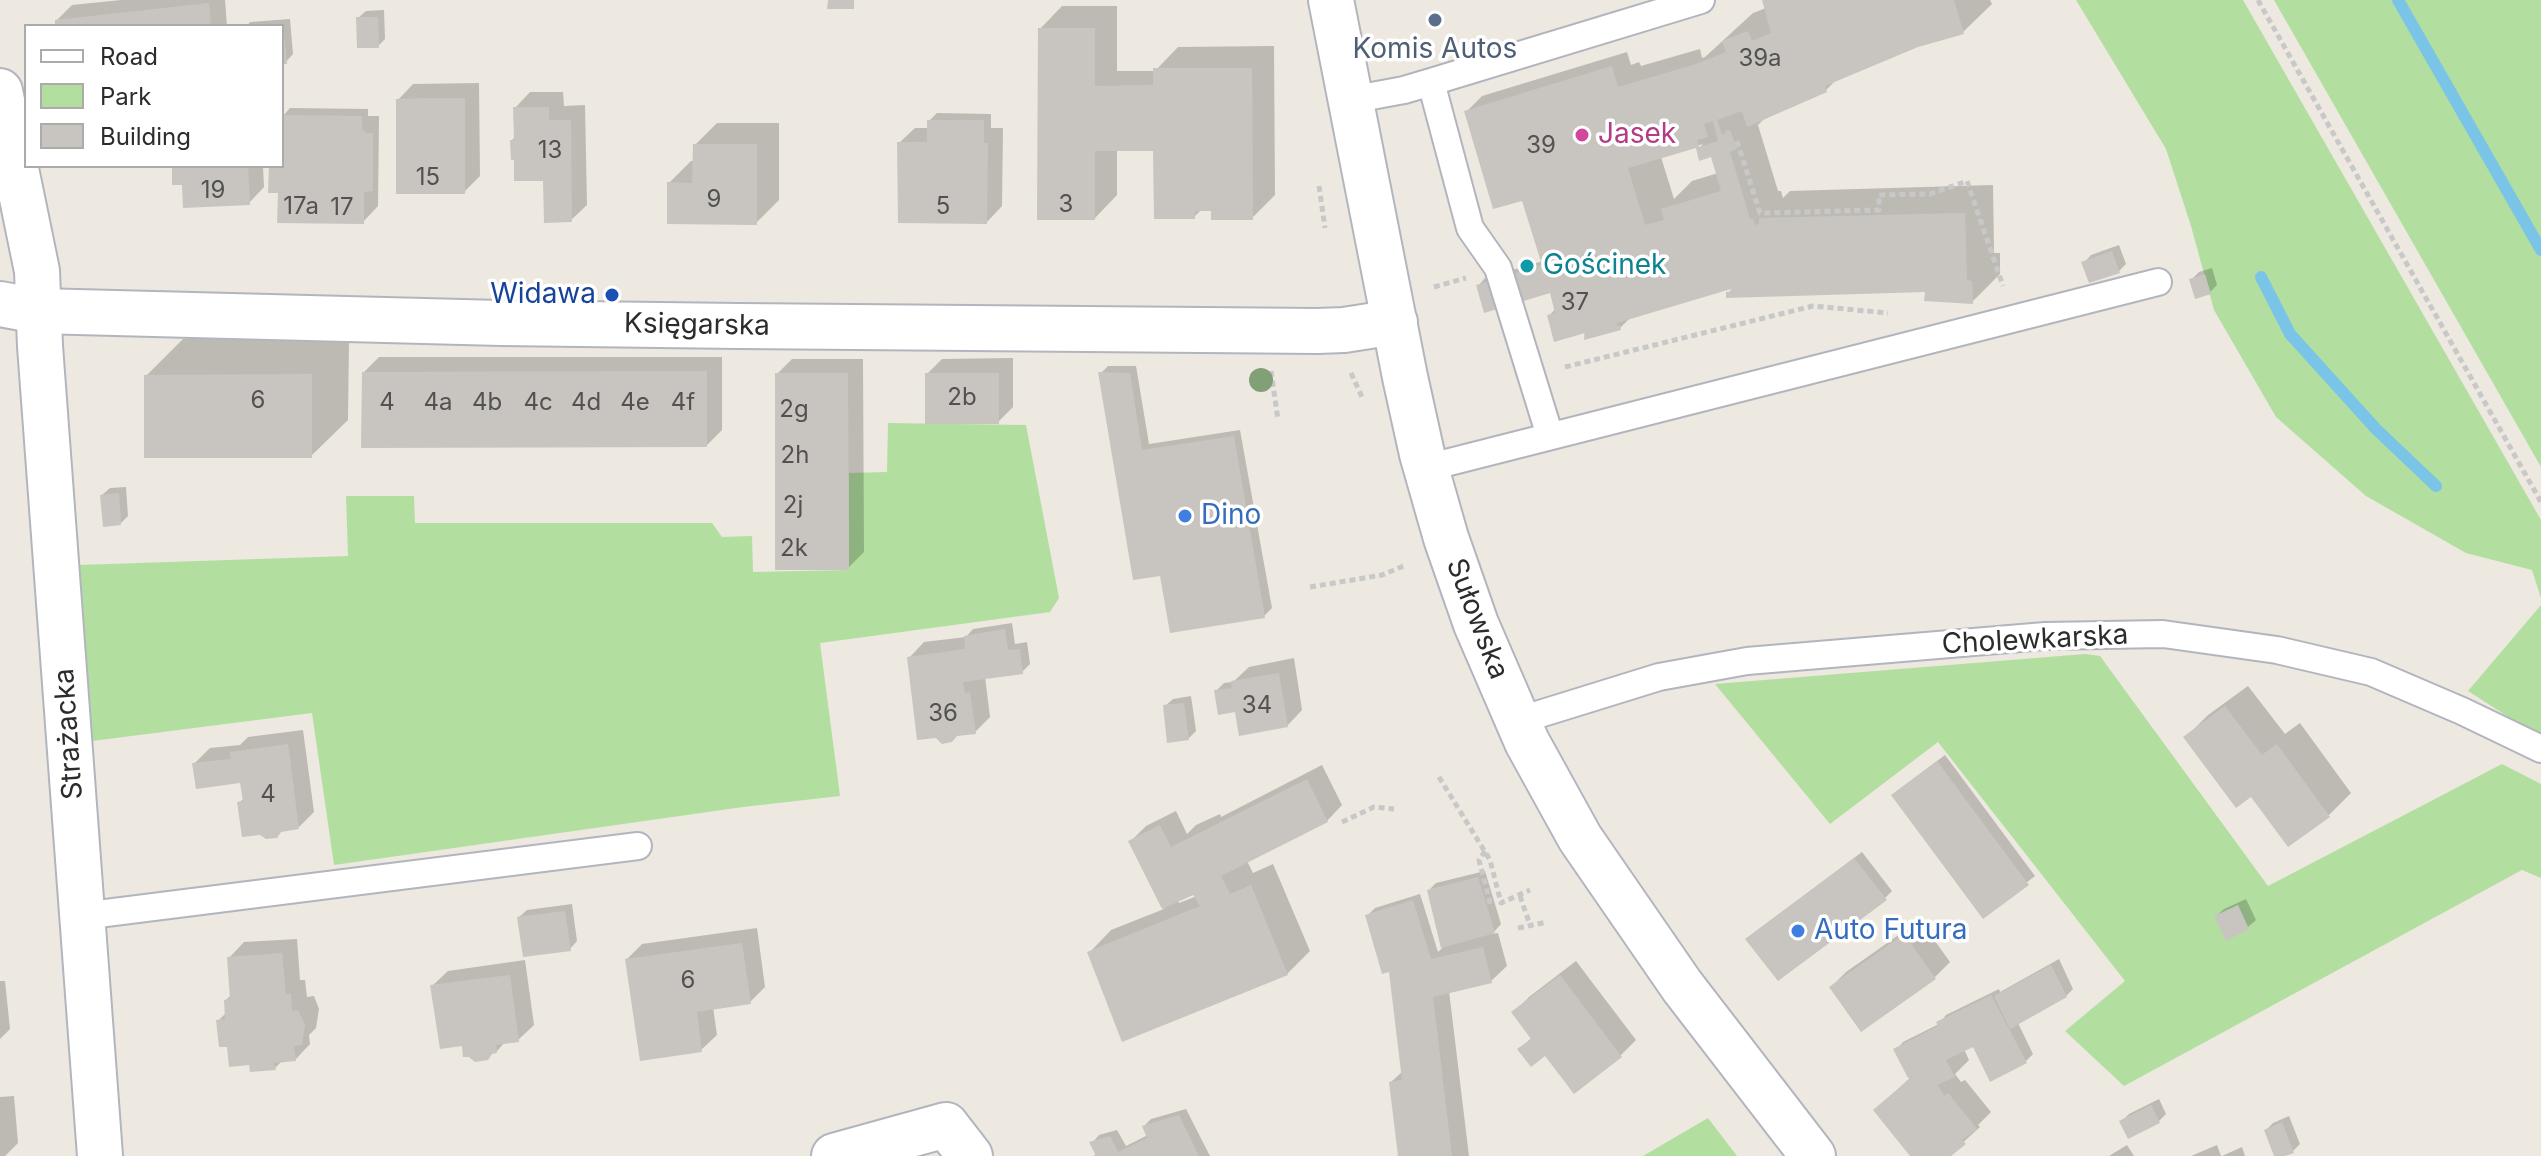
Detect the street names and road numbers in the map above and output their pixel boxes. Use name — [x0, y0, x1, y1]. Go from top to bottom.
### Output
street label: Księgarska — [624, 307, 770, 343]
street label: Sułowska — [1439, 554, 1515, 684]
street label: Cholewkarska — [1941, 618, 2129, 662]
street label: Strażacka — [48, 667, 90, 801]

